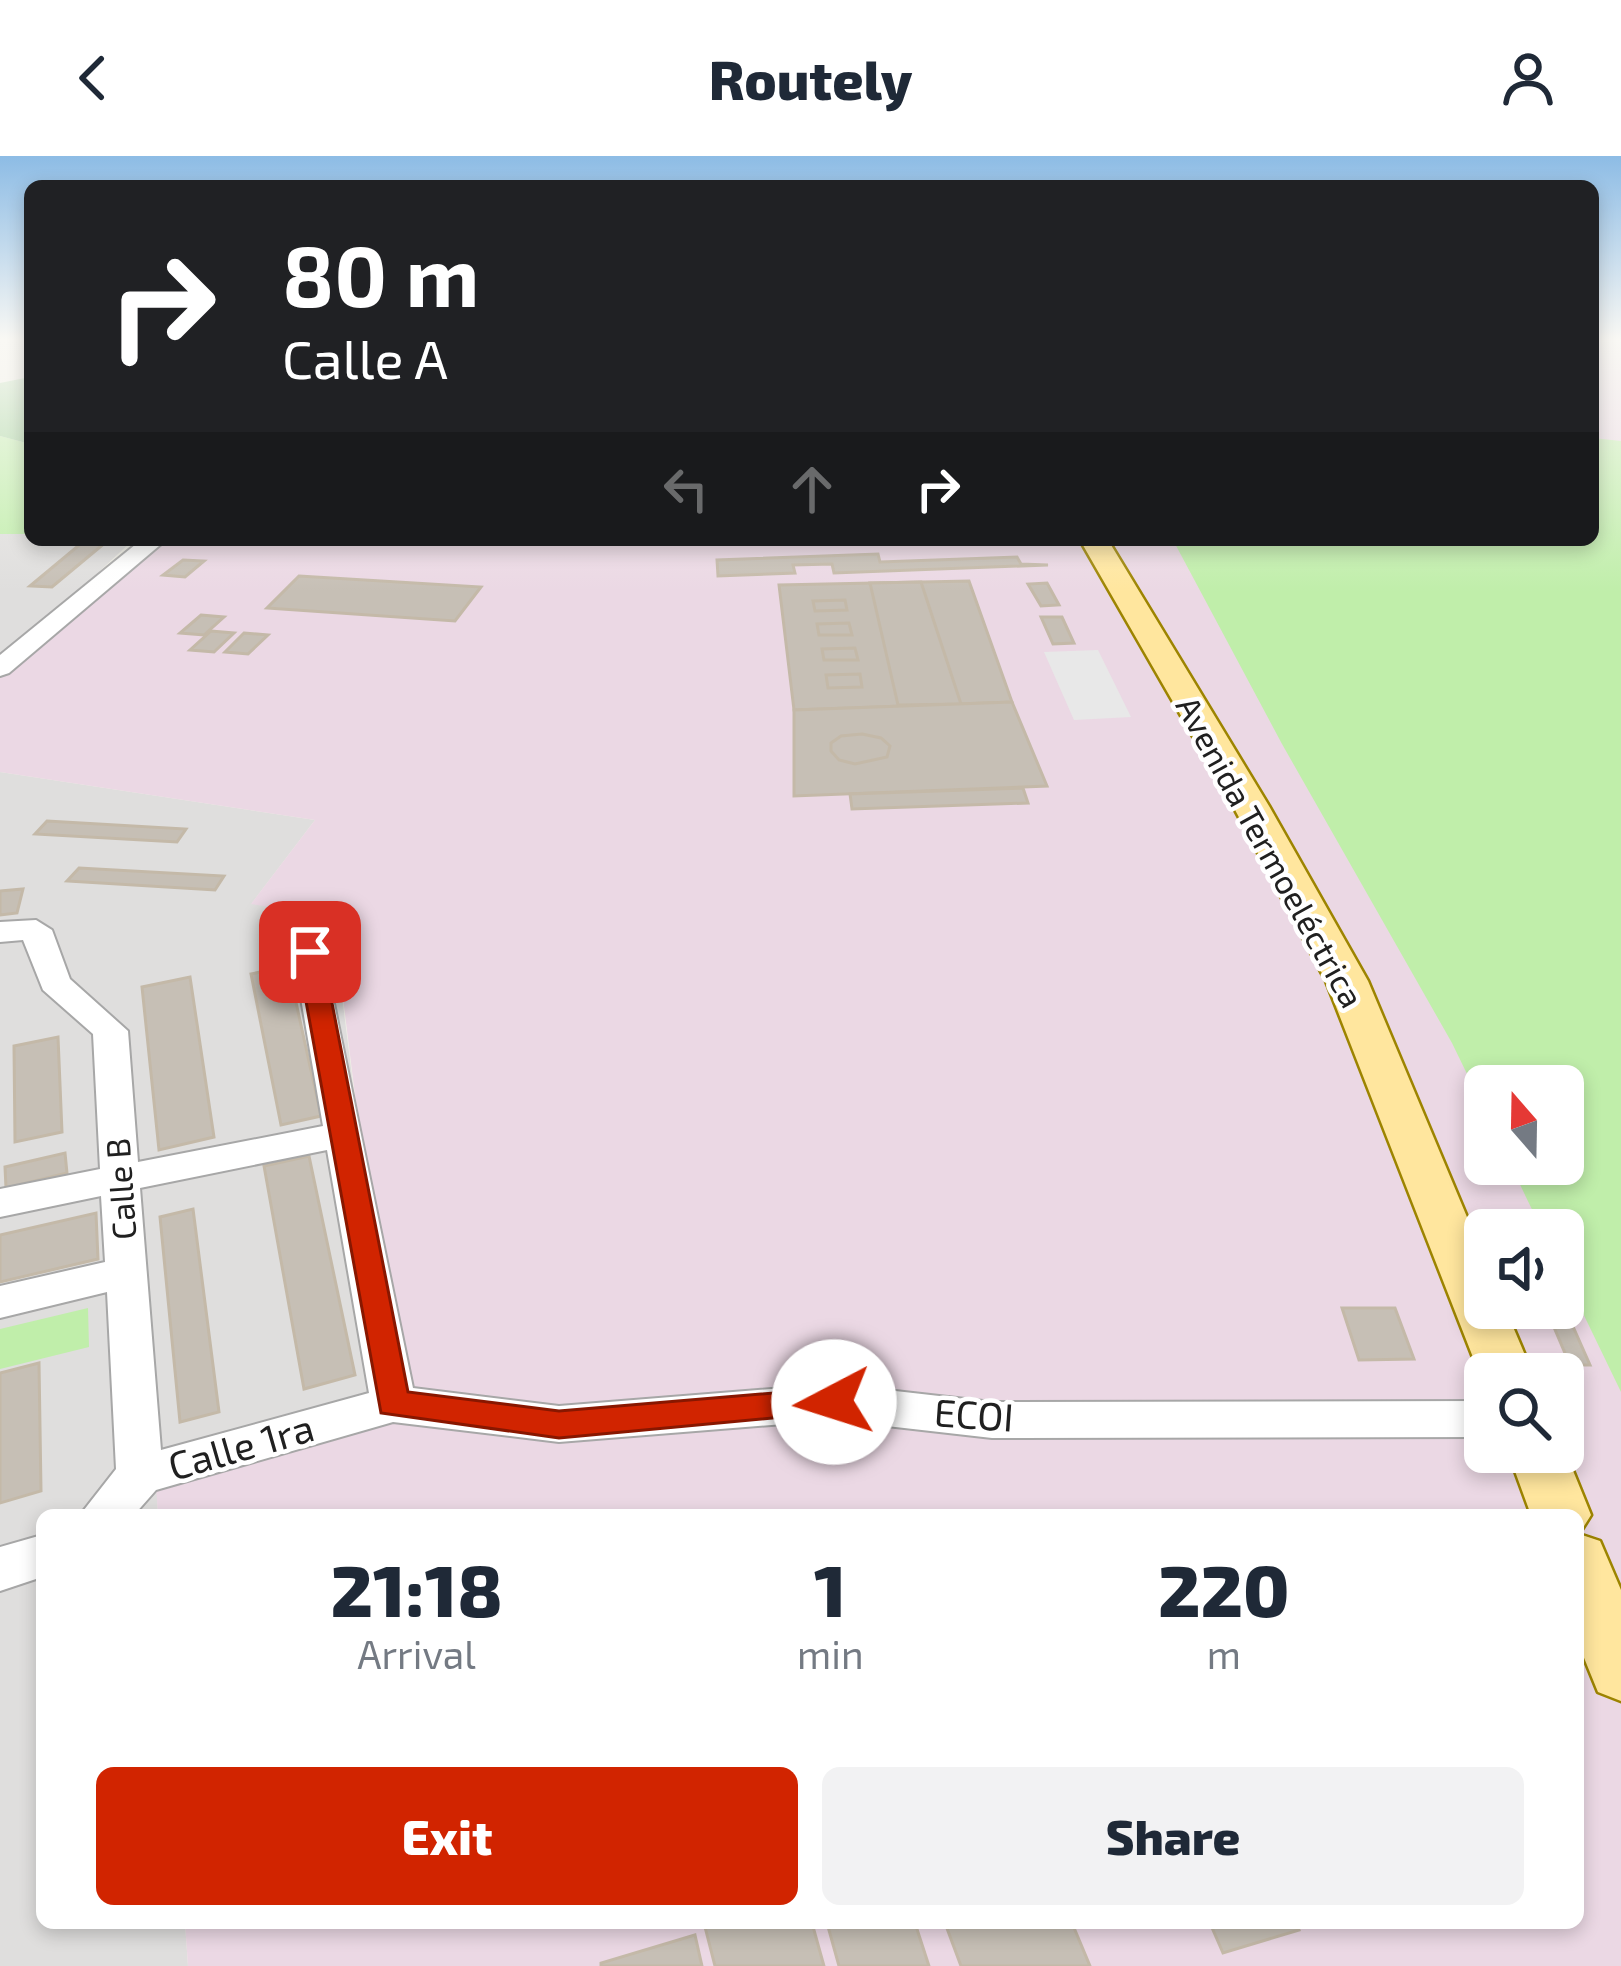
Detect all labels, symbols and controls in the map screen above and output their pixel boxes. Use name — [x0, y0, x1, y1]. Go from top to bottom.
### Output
icon: back — [60, 45, 126, 111]
icon: person — [1495, 45, 1561, 111]
text: Routely — [709, 46, 912, 111]
text: 80 m — [282, 223, 479, 324]
icon: right — [84, 228, 240, 384]
text: Calle A — [282, 325, 448, 390]
icon: left — [653, 456, 719, 522]
icon: ahead — [779, 456, 845, 522]
icon: right — [905, 456, 971, 522]
street label: Avenida Termoeléctrica — [1169, 689, 1373, 1014]
pin — [259, 901, 361, 1003]
icon: arrive — [277, 919, 343, 985]
north arrow — [1464, 1065, 1584, 1185]
map controls — [1464, 1065, 1584, 1473]
street label: Calle B — [96, 1137, 144, 1241]
button: sound — [1464, 1209, 1584, 1329]
position arrow — [771, 1339, 897, 1465]
button: search — [1464, 1353, 1584, 1473]
street label: ECOI — [933, 1387, 1015, 1440]
street label: Calle 1ra — [162, 1402, 319, 1489]
text: 21:18 — [330, 1545, 503, 1631]
text: 1 — [814, 1545, 847, 1631]
text: 220 — [1158, 1545, 1290, 1631]
text: Arrival — [357, 1630, 476, 1677]
text: min — [797, 1630, 864, 1677]
text: m — [1207, 1630, 1241, 1677]
button: Exit — [96, 1767, 798, 1905]
button: Share — [822, 1767, 1524, 1905]

